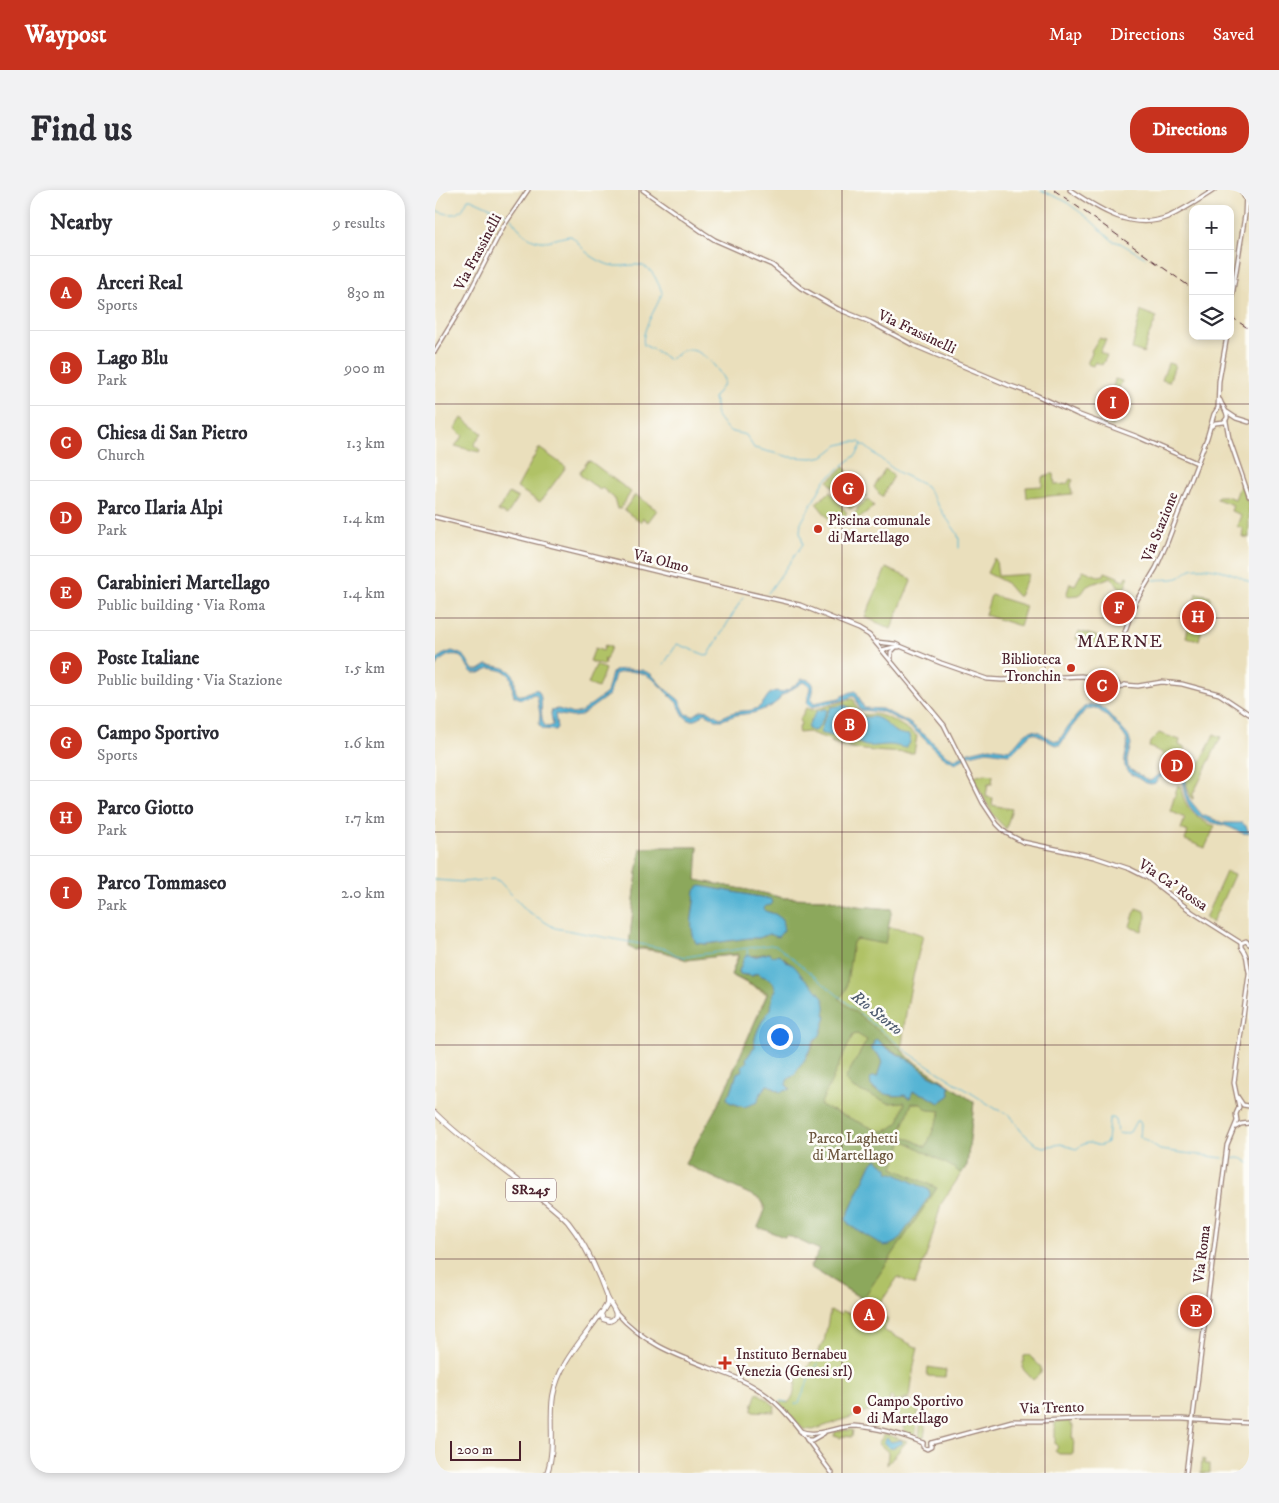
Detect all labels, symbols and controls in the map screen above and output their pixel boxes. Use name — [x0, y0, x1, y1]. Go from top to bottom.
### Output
text: Waypost — [25, 20, 106, 50]
text: Map — [1049, 24, 1082, 46]
text: Directions — [1110, 24, 1185, 46]
text: Saved — [1213, 24, 1254, 46]
button: Directions — [1130, 107, 1249, 153]
text: Find us — [30, 108, 132, 152]
map controls — [1189, 205, 1234, 340]
button: + — [1189, 205, 1234, 250]
text: Nearby — [50, 210, 112, 236]
street label: Via Frassinelli — [449, 210, 506, 294]
text: 9 results — [333, 213, 385, 233]
button: − — [1189, 250, 1234, 295]
text: Arceri Real — [97, 272, 182, 295]
text: A — [61, 283, 71, 303]
text: 830 m — [347, 283, 385, 303]
text: Sports — [97, 295, 138, 315]
button: layers — [1189, 295, 1234, 340]
street label: Via Frassinelli — [874, 305, 959, 358]
text: Lago Blu — [97, 347, 168, 370]
text: B — [61, 358, 71, 378]
text: 900 m — [344, 358, 385, 378]
text: Park — [97, 370, 127, 390]
pin: I — [1097, 384, 1129, 422]
text: Chiesa di San Pietro — [97, 422, 248, 445]
text: C — [61, 433, 71, 453]
text: 1.3 km — [346, 433, 385, 453]
text: Church — [97, 445, 145, 465]
pin: G — [832, 470, 864, 508]
street label: Via Stazione — [1137, 489, 1183, 566]
text: Parco Ilaria Alpi — [97, 497, 223, 520]
text: D — [60, 508, 72, 528]
text: 1.4 km — [343, 508, 385, 528]
place label: Piscina comunale di Martellago — [828, 511, 930, 547]
text: Park — [97, 520, 127, 540]
marker: Piscina comunale di Martellago — [812, 523, 824, 535]
street label: Via Olmo — [630, 545, 691, 577]
text: Carabinieri Martellago — [97, 572, 270, 595]
text: E — [60, 583, 72, 603]
text: 1.4 km — [343, 583, 385, 603]
pin: F — [1103, 589, 1135, 627]
text: Public building · Via Roma — [97, 595, 265, 615]
pin: H — [1182, 598, 1214, 636]
district label: MAERNE — [1077, 631, 1163, 653]
text: Poste Italiane — [97, 647, 199, 670]
place label: Biblioteca Tronchin — [1001, 650, 1062, 686]
text: F — [61, 658, 71, 678]
text: 1.5 km — [344, 658, 385, 678]
marker: Biblioteca Tronchin — [1065, 662, 1077, 674]
pin: C — [1086, 667, 1118, 705]
text: Public building · Via Stazione — [97, 670, 282, 690]
pin: B — [834, 706, 866, 744]
text: Campo Sportivo — [97, 722, 219, 745]
text: G — [60, 733, 72, 753]
text: 1.6 km — [344, 733, 385, 753]
text: Sports — [97, 745, 138, 765]
pin: D — [1161, 747, 1193, 785]
text: Parco Giotto — [97, 797, 193, 820]
text: H — [59, 808, 73, 828]
text: 1.7 km — [344, 808, 385, 828]
text: Park — [97, 820, 127, 840]
street label: Via Ca' Rossa — [1134, 854, 1212, 916]
text: Parco Tommaseo — [97, 872, 226, 895]
text: I — [63, 883, 69, 903]
text: 2.0 km — [341, 883, 385, 903]
text: Park — [97, 895, 127, 915]
water label: Rio Storto — [847, 986, 907, 1040]
your location — [767, 1024, 793, 1050]
park label: Parco Laghetti di Martellago — [808, 1129, 898, 1165]
road number: SR245 — [506, 1178, 556, 1202]
street label: Via Roma — [1189, 1224, 1215, 1285]
pin: E — [1180, 1292, 1212, 1330]
pin: A — [853, 1296, 885, 1334]
place label: Instituto Bernabeu Venezia (Genesi srl) — [735, 1345, 853, 1381]
marker: Instituto Bernabeu Venezia (Genesi srl) — [718, 1356, 732, 1370]
place label: Campo Sportivo di Martellago — [867, 1392, 963, 1428]
street label: Via Trento — [1019, 1397, 1084, 1419]
marker: Campo Sportivo di Martellago — [851, 1404, 863, 1416]
scale bar — [450, 1438, 521, 1461]
text: 200 m — [457, 1441, 492, 1459]

